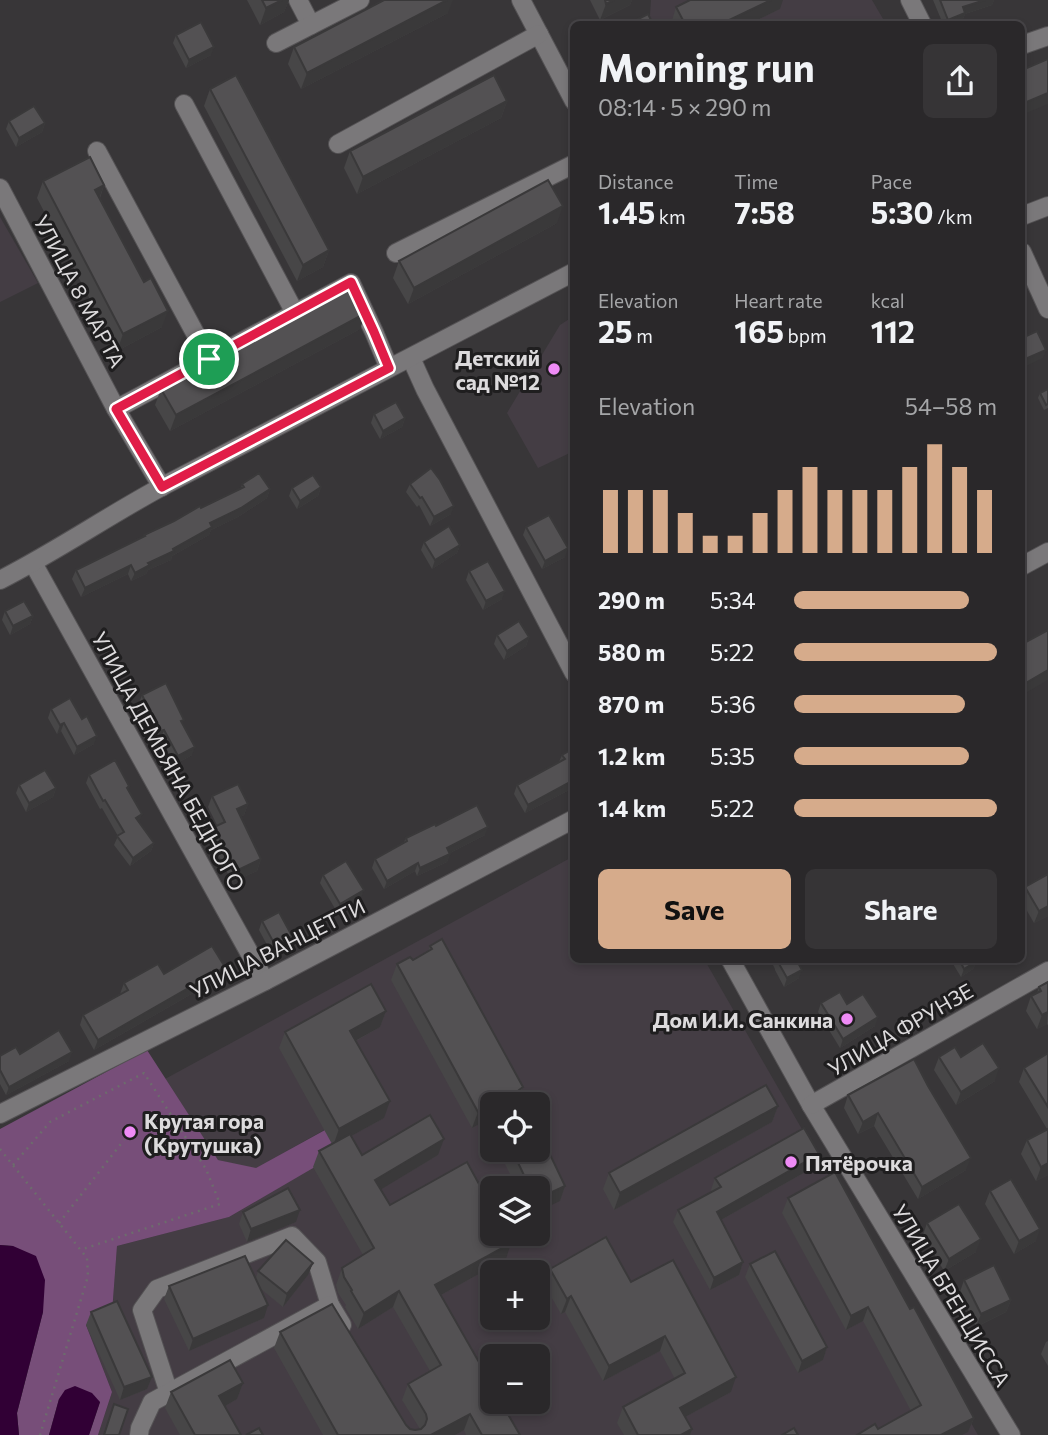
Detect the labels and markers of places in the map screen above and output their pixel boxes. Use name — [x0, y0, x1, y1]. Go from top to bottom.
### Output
pin — [179, 329, 239, 389]
place label: Детский сад №12 — [455, 345, 540, 394]
marker: Детский сад №12 — [546, 361, 562, 377]
place label: Дом И.И. Санкина — [653, 1007, 833, 1032]
marker: Дом И.И. Санкина — [839, 1011, 855, 1027]
place label: Крутая гора (Крутушка) — [144, 1108, 264, 1157]
marker: Крутая гора (Крутушка) — [122, 1124, 138, 1140]
place label: Пятёрочка — [805, 1150, 913, 1175]
marker: Пятёрочка — [783, 1154, 799, 1170]

